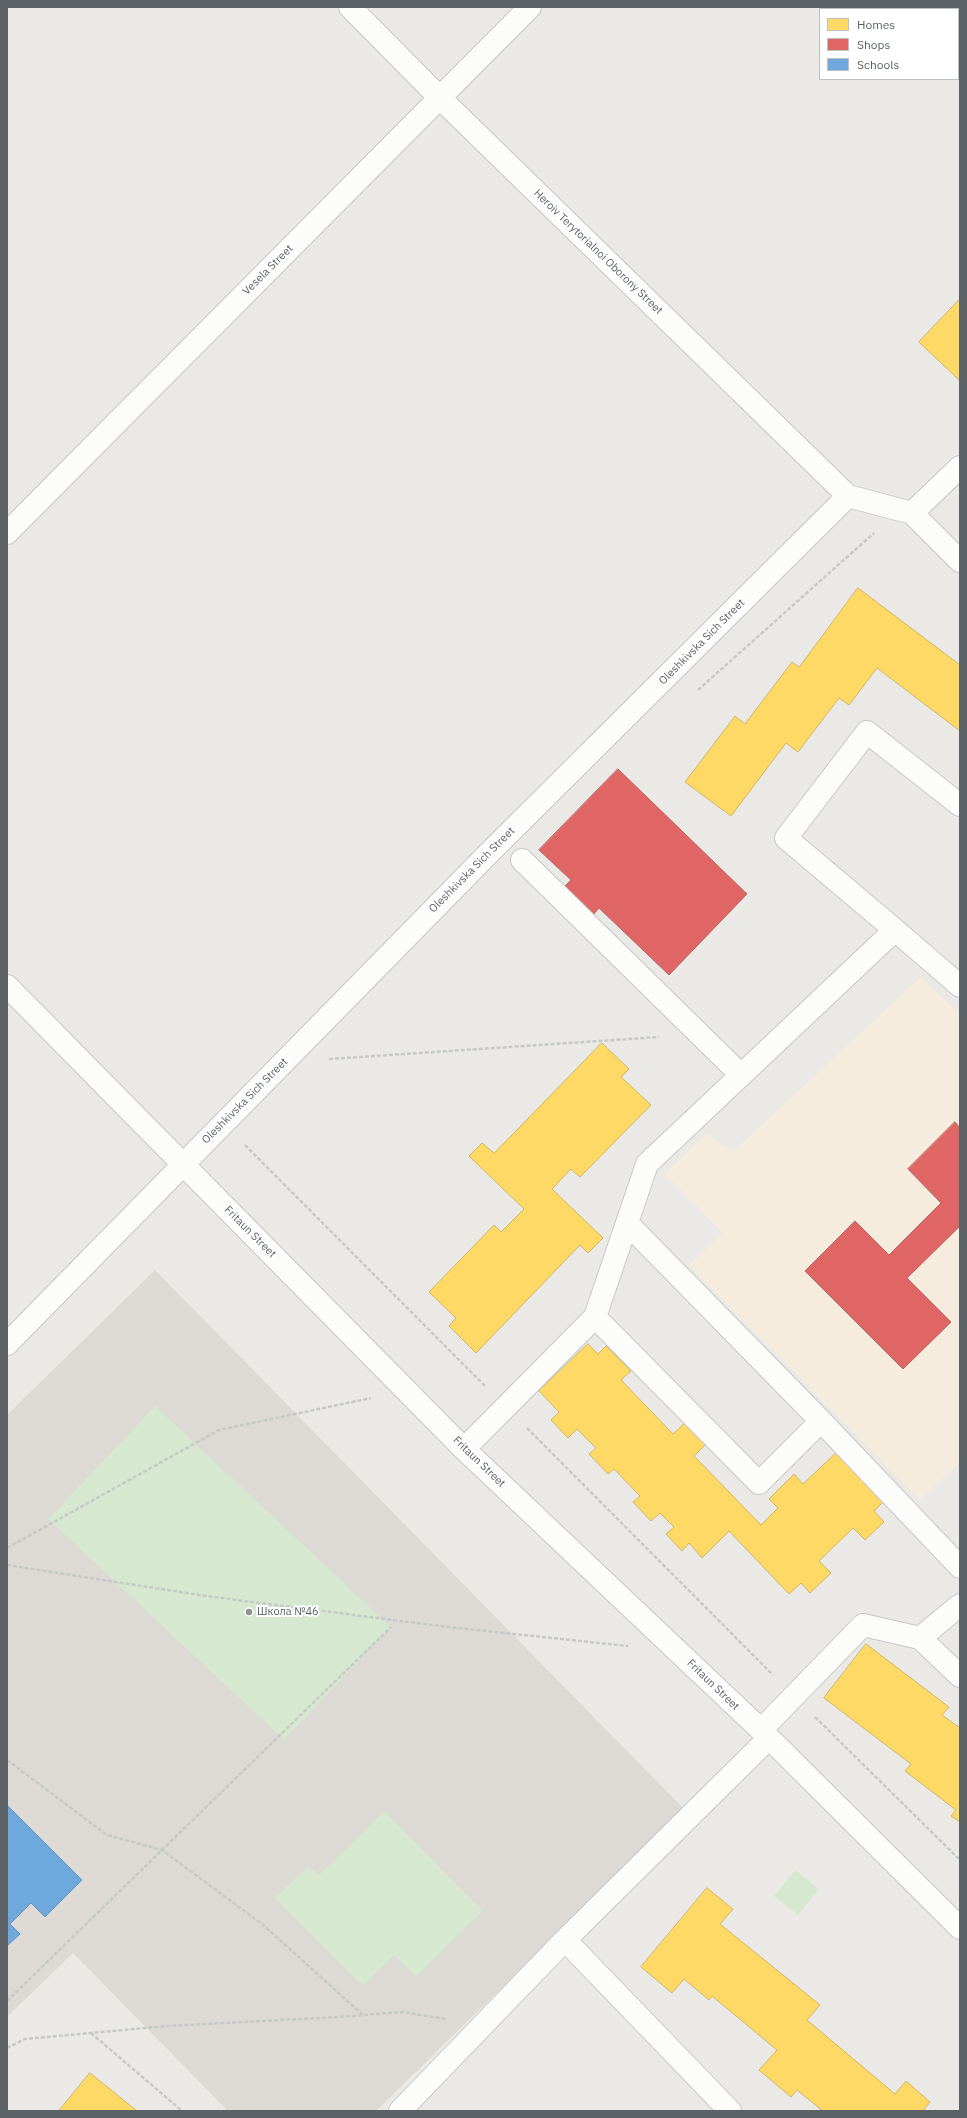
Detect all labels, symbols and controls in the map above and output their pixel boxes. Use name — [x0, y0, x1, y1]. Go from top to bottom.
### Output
legend — [819, 8, 959, 80]
text: Homes — [857, 17, 895, 32]
text: Shops — [857, 37, 890, 52]
text: Schools — [857, 57, 899, 72]
street label: Heroiv Terytorialnoi Oborony Street — [531, 187, 665, 317]
street label: Vesela Street — [240, 242, 296, 298]
street label: Oleshkivska Sich Street — [656, 596, 748, 688]
street label: Oleshkivska Sich Street — [426, 824, 518, 916]
street label: Oleshkivska Sich Street — [199, 1055, 291, 1147]
street label: Fritaun Street — [221, 1203, 279, 1261]
street label: Fritaun Street — [450, 1434, 508, 1490]
place label: Школа №46 — [257, 1605, 319, 1619]
marker: Школа №46 — [244, 1607, 254, 1617]
street label: Fritaun Street — [684, 1657, 742, 1713]

